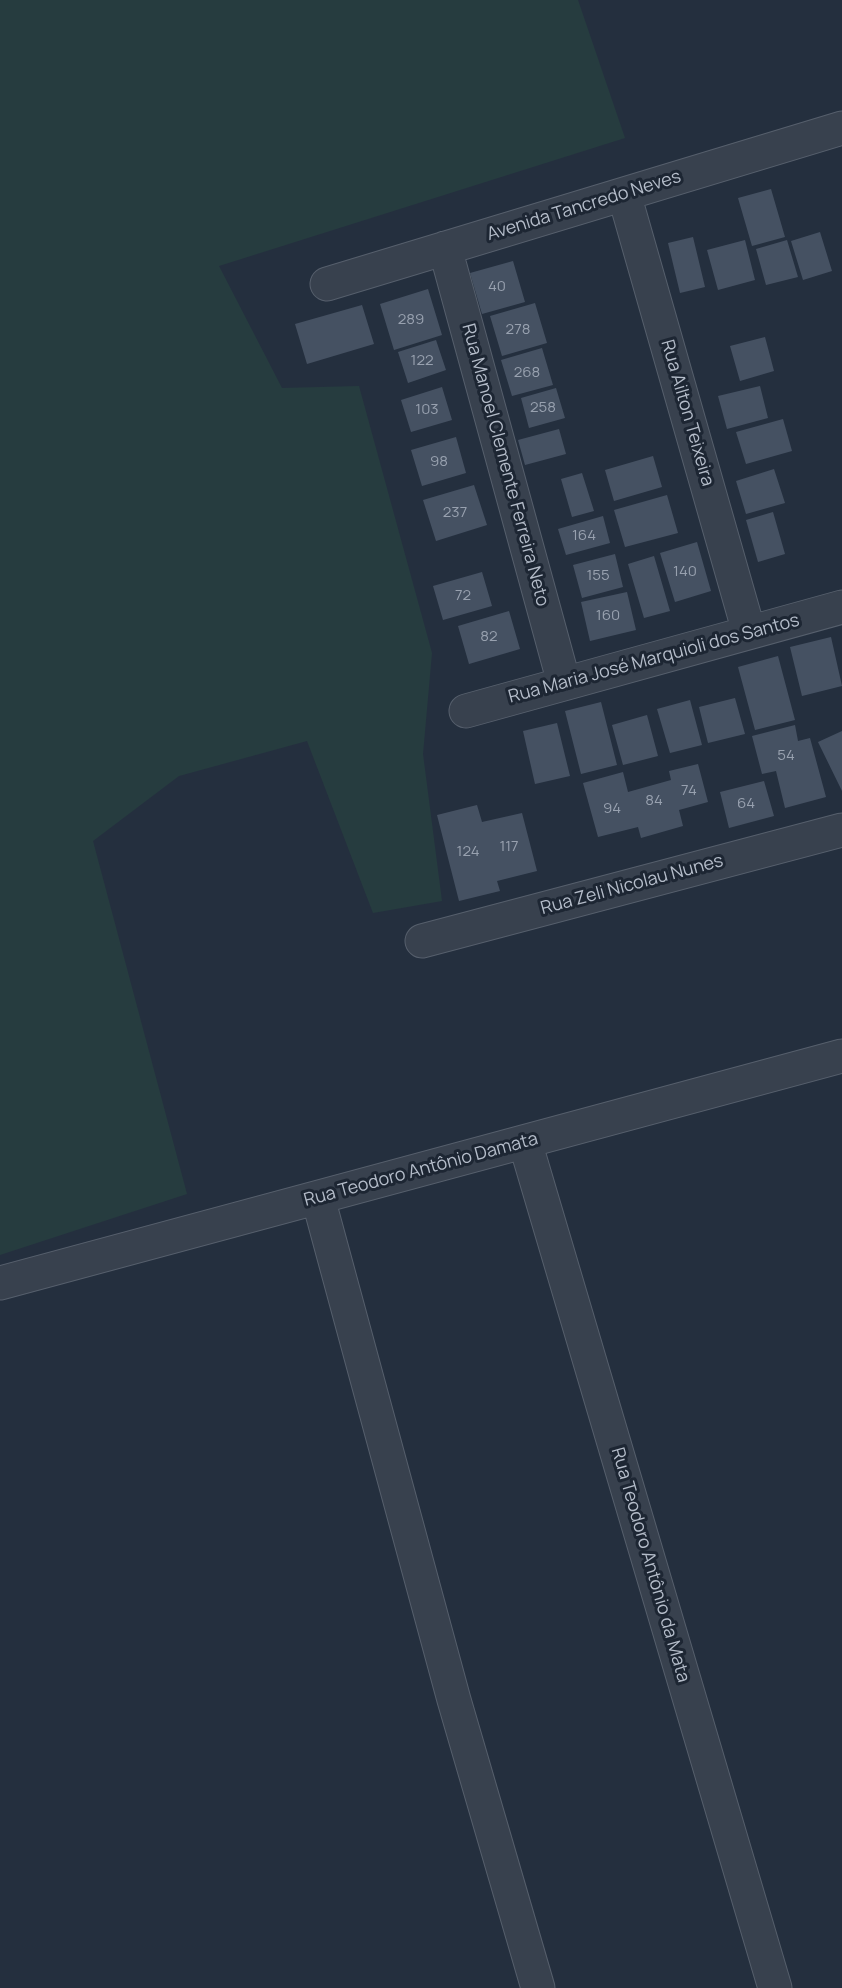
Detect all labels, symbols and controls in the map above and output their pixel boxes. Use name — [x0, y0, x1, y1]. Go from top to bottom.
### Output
street label: Avenida Tancredo Neves — [484, 166, 684, 246]
house number: 40 — [488, 278, 506, 296]
house number: 289 — [398, 311, 424, 329]
street label: Rua Manoel Clemente Ferreira Neto — [457, 321, 553, 609]
house number: 278 — [506, 321, 530, 339]
street label: Rua Ailton Teixeira — [656, 337, 718, 489]
house number: 122 — [411, 352, 433, 370]
house number: 268 — [514, 364, 540, 382]
house number: 258 — [530, 399, 556, 417]
house number: 103 — [415, 401, 439, 419]
house number: 98 — [430, 453, 448, 471]
house number: 237 — [443, 504, 467, 522]
house number: 164 — [572, 527, 596, 545]
house number: 140 — [673, 563, 697, 581]
house number: 155 — [586, 567, 610, 585]
house number: 72 — [455, 587, 471, 605]
house number: 160 — [596, 607, 620, 625]
street label: Rua Maria José Marquioli dos Santos — [506, 610, 802, 708]
house number: 82 — [480, 628, 498, 646]
house number: 54 — [777, 747, 795, 765]
house number: 74 — [681, 782, 697, 800]
house number: 84 — [645, 792, 663, 810]
house number: 64 — [737, 795, 755, 813]
house number: 94 — [603, 800, 621, 818]
house number: 117 — [499, 838, 519, 856]
house number: 124 — [457, 843, 479, 861]
street label: Rua Zeli Nicolau Nunes — [538, 850, 726, 920]
street label: Rua Teodoro Antônio Damata — [302, 1128, 540, 1212]
street label: Rua Teodoro Antônio da Mata — [606, 1445, 694, 1685]

